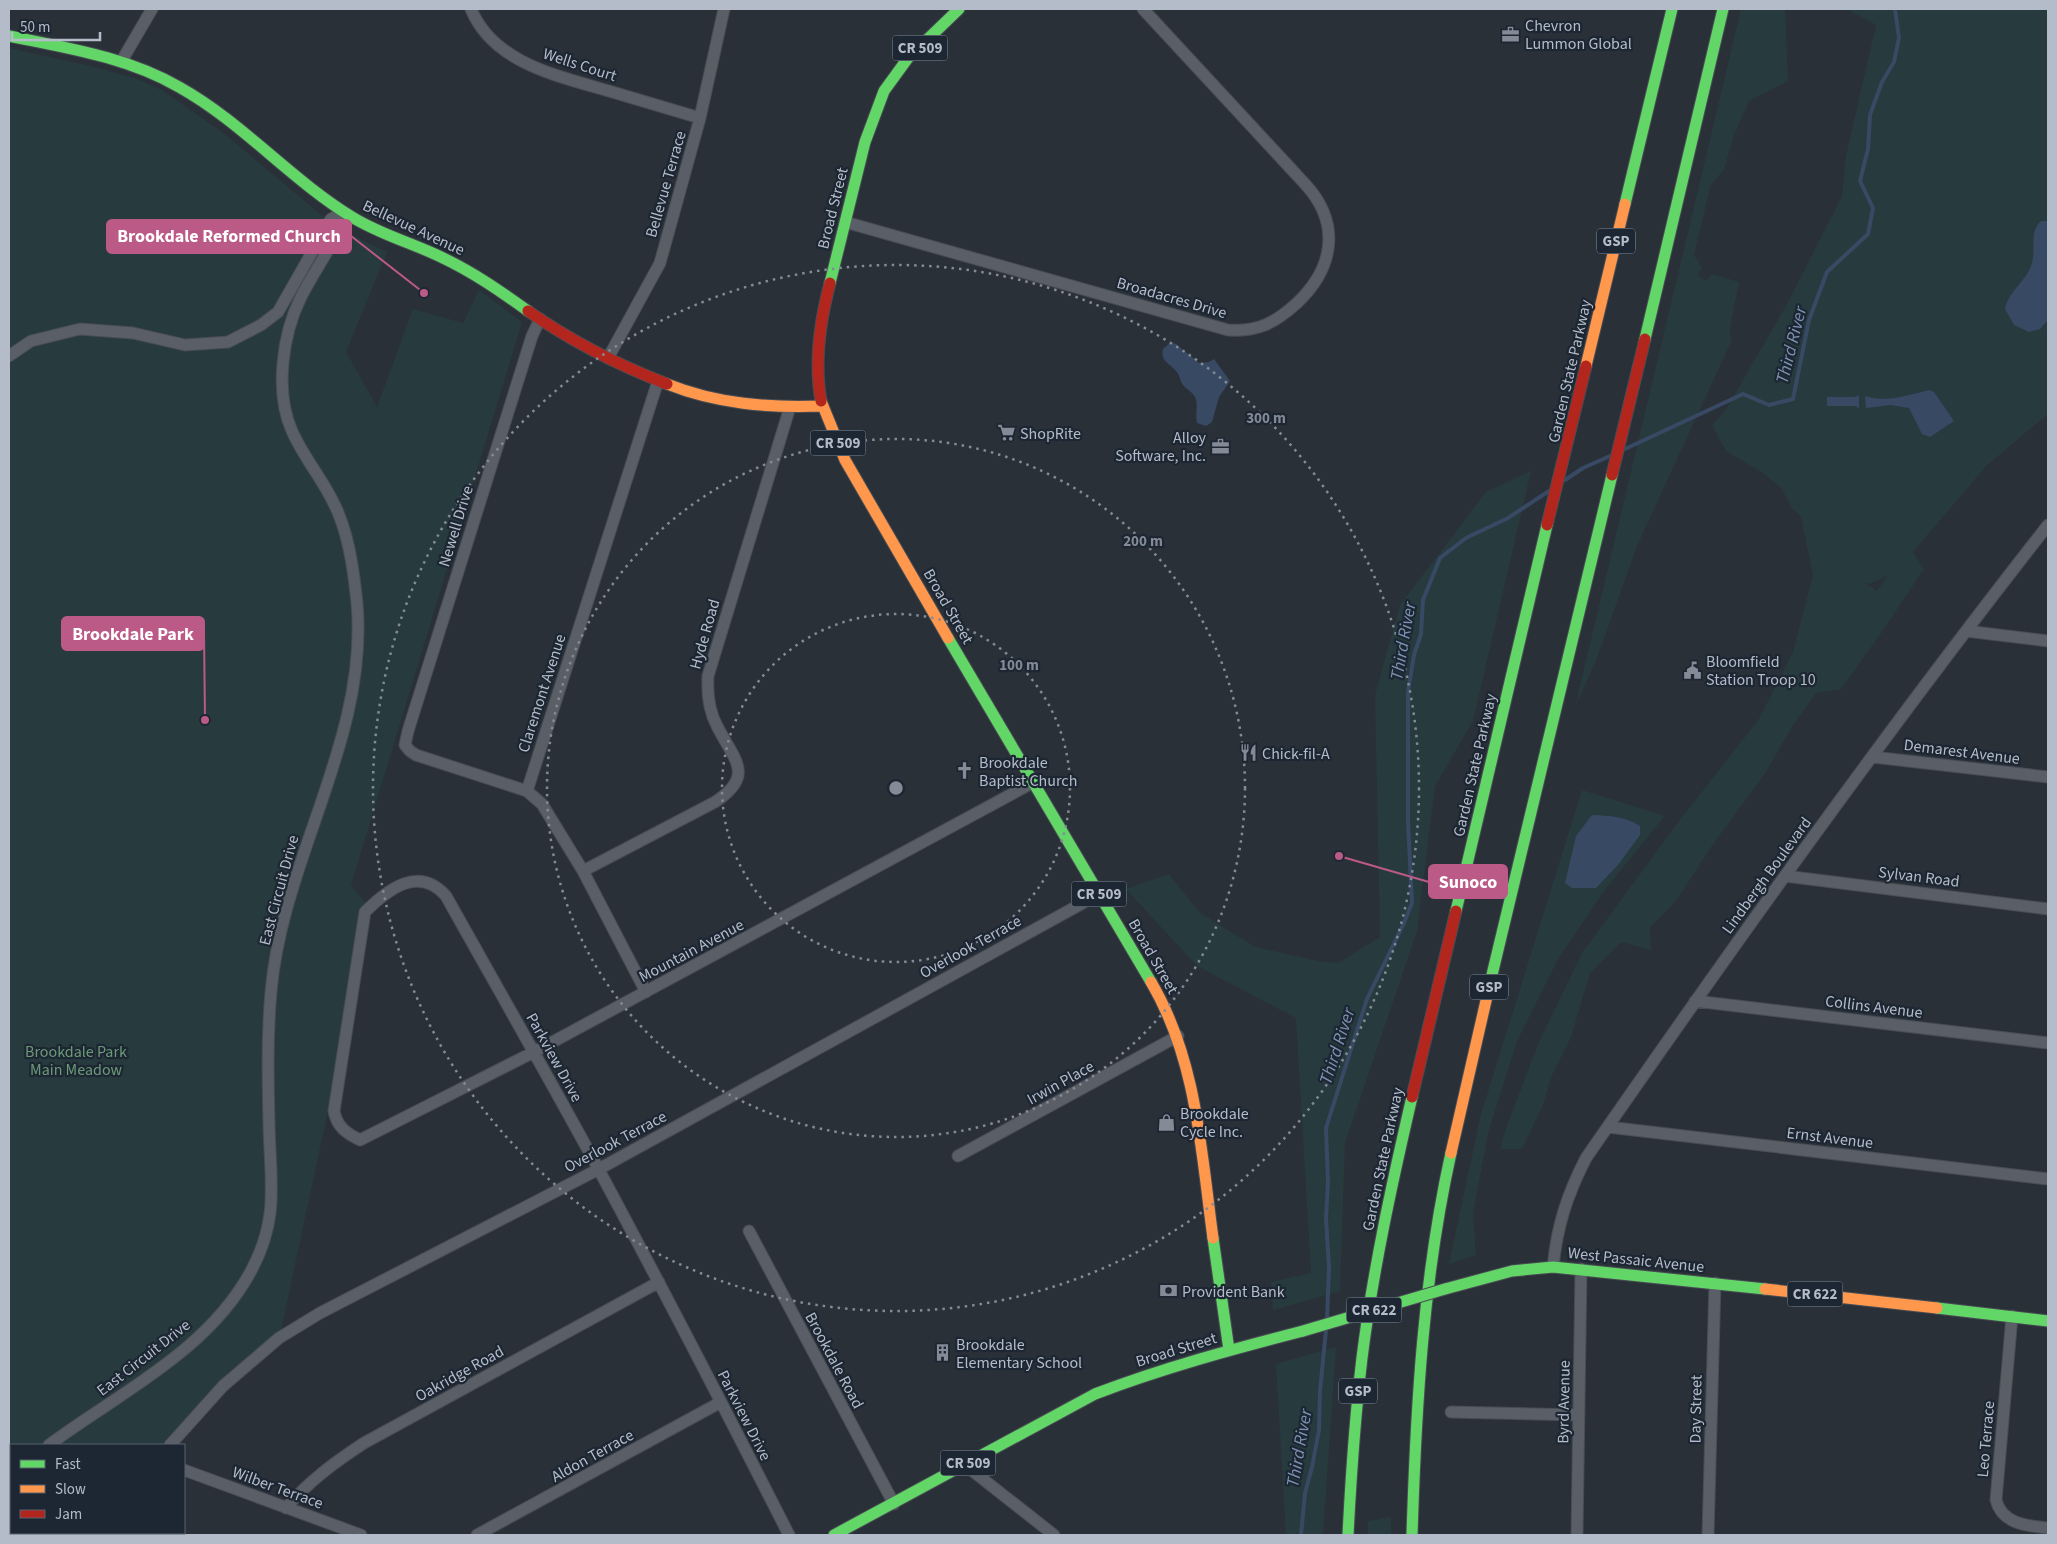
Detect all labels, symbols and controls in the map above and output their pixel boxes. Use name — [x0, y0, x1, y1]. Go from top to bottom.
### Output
scale bar — [12, 10, 100, 42]
place label: Chevron Lummon Global — [1525, 15, 1632, 55]
text: 50 m — [20, 17, 50, 38]
office icon: Chevron Lummon Global — [1501, 24, 1521, 44]
road number: CR 509 — [892, 36, 948, 60]
street label: Wells Court — [540, 43, 620, 87]
street label: Bellevue Terrace — [640, 128, 692, 240]
street label: Broad Street — [812, 165, 854, 251]
street label: Bellevue Avenue — [359, 195, 468, 261]
callout: Brookdale Reformed Church — [107, 220, 351, 253]
text: Brookdale Reformed Church — [117, 224, 341, 249]
road number: GSP — [1597, 228, 1635, 254]
street label: Broadacres Drive — [1114, 272, 1229, 324]
street label: Garden State Parkway — [1543, 297, 1597, 445]
water label: Third River — [1770, 303, 1813, 387]
text: 300 m — [1246, 408, 1286, 429]
supermarket icon: ShopRite — [996, 423, 1016, 443]
place label: ShopRite — [1020, 423, 1081, 445]
place label: Alloy Software, Inc. — [1115, 427, 1207, 467]
road number: CR 509 — [810, 430, 866, 456]
office icon: Alloy Software, Inc. — [1210, 436, 1230, 456]
street label: Newell Drive — [433, 483, 479, 570]
text: 200 m — [1123, 531, 1163, 552]
street label: Broad Street — [918, 565, 979, 649]
street label: Hyde Road — [684, 597, 725, 672]
water label: Third River — [1384, 599, 1423, 682]
callout: Brookdale Park — [62, 617, 204, 650]
text: Brookdale Park — [72, 622, 194, 647]
street label: Claremont Avenue — [512, 631, 571, 755]
place label: Bloomfield Station Troop 10 — [1706, 651, 1816, 691]
text: 100 m — [999, 655, 1039, 676]
public building icon: Bloomfield Station Troop 10 — [1682, 660, 1702, 680]
street label: Garden State Parkway — [1448, 691, 1502, 839]
street label: Demarest Avenue — [1903, 734, 2021, 770]
restaurant icon: Chick-fil-A — [1238, 743, 1258, 763]
place label: Chick-fil-A — [1262, 743, 1330, 765]
place label: Brookdale Baptist Church — [979, 752, 1077, 792]
church icon: Brookdale Baptist Church — [955, 761, 975, 781]
centre of rings — [887, 779, 905, 797]
street label: Lindbergh Boulevard — [1717, 813, 1817, 939]
street label: East Circuit Drive — [254, 833, 304, 948]
street label: Sylvan Road — [1877, 861, 1961, 893]
callout: Sunoco — [1429, 865, 1507, 898]
text: Sunoco — [1439, 870, 1497, 895]
road number: CR 509 — [1072, 882, 1126, 906]
street label: Overlook Terrace — [916, 910, 1025, 984]
street label: Mountain Avenue — [635, 914, 748, 988]
street label: Broad Street — [1123, 915, 1184, 999]
road number: GSP — [1470, 974, 1508, 1000]
street label: Collins Avenue — [1824, 990, 1924, 1024]
water label: Third River — [1313, 1004, 1362, 1088]
street label: Parkview Drive — [521, 1009, 588, 1106]
park label: Brookdale Park Main Meadow — [25, 1041, 127, 1081]
street label: Irwin Place — [1023, 1055, 1098, 1110]
street label: Garden State Parkway — [1357, 1085, 1409, 1233]
place label: Brookdale Cycle Inc. — [1180, 1103, 1249, 1143]
street label: Overlook Terrace — [560, 1106, 671, 1178]
shop icon: Brookdale Cycle Inc. — [1156, 1112, 1176, 1132]
street label: Ernst Avenue — [1785, 1122, 1874, 1154]
street label: West Passaic Avenue — [1567, 1242, 1705, 1278]
bank icon: Provident Bank — [1158, 1281, 1178, 1301]
place label: Provident Bank — [1182, 1281, 1285, 1303]
road number: CR 622 — [1788, 1282, 1842, 1306]
road number: CR 622 — [1346, 1298, 1402, 1322]
street label: Brookdale Road — [799, 1308, 869, 1413]
street label: East Circuit Drive — [92, 1314, 195, 1401]
street label: Broad Street — [1133, 1327, 1220, 1373]
place label: Brookdale Elementary School — [956, 1334, 1082, 1374]
street label: Oakridge Road — [411, 1340, 508, 1407]
building icon: Brookdale Elementary School — [932, 1343, 952, 1363]
street label: Byrd Avenue — [1552, 1360, 1576, 1444]
street label: Parkview Drive — [712, 1366, 776, 1464]
street label: Day Street — [1684, 1374, 1708, 1444]
road number: GSP — [1339, 1378, 1377, 1404]
street label: Leo Terrace — [1972, 1400, 2000, 1478]
water label: Third River — [1280, 1406, 1319, 1489]
street label: Aldon Terrace — [547, 1424, 638, 1488]
legend — [10, 1444, 185, 1534]
road number: CR 509 — [940, 1450, 996, 1476]
text: Fast — [55, 1454, 81, 1475]
street label: Wilber Terrace — [229, 1461, 326, 1515]
text: Slow — [55, 1479, 86, 1500]
text: Jam — [55, 1504, 82, 1525]

